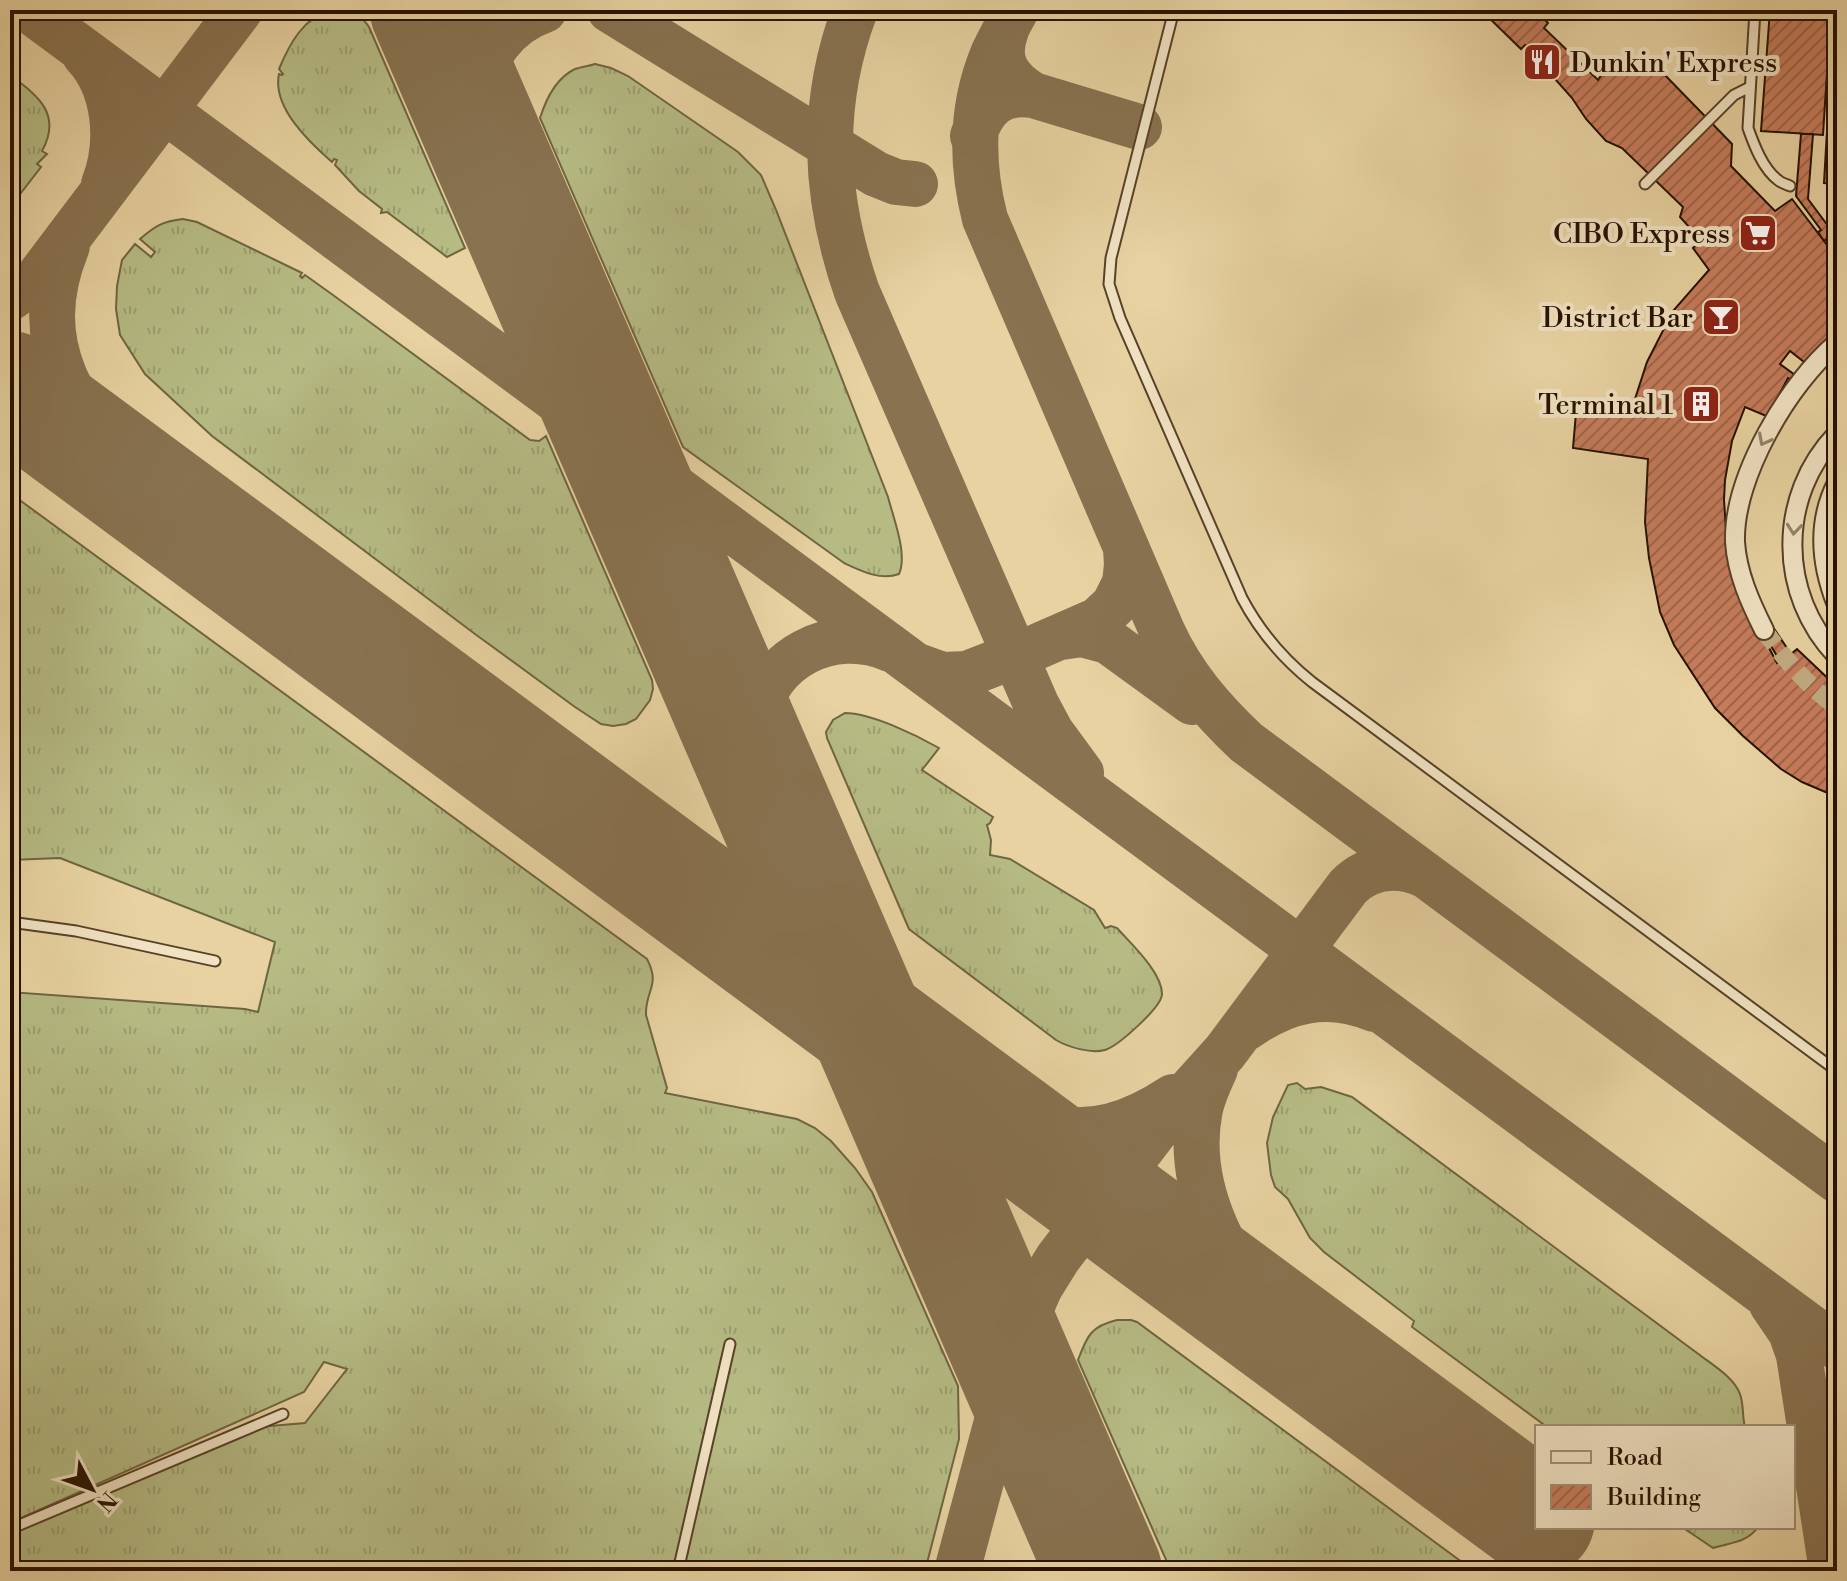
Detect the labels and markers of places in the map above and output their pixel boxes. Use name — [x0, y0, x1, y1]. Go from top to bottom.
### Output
restaurant icon: Dunkin' Express — [1521, 41, 1563, 83]
place label: Dunkin' Express — [1570, 46, 1777, 81]
supermarket icon: CIBO Express — [1737, 212, 1779, 254]
place label: CIBO Express — [1553, 217, 1730, 252]
bar icon: District Bar — [1700, 296, 1742, 338]
place label: District Bar — [1542, 301, 1693, 336]
building icon: Terminal 1 — [1680, 383, 1722, 425]
place label: Terminal 1 — [1538, 388, 1673, 423]

